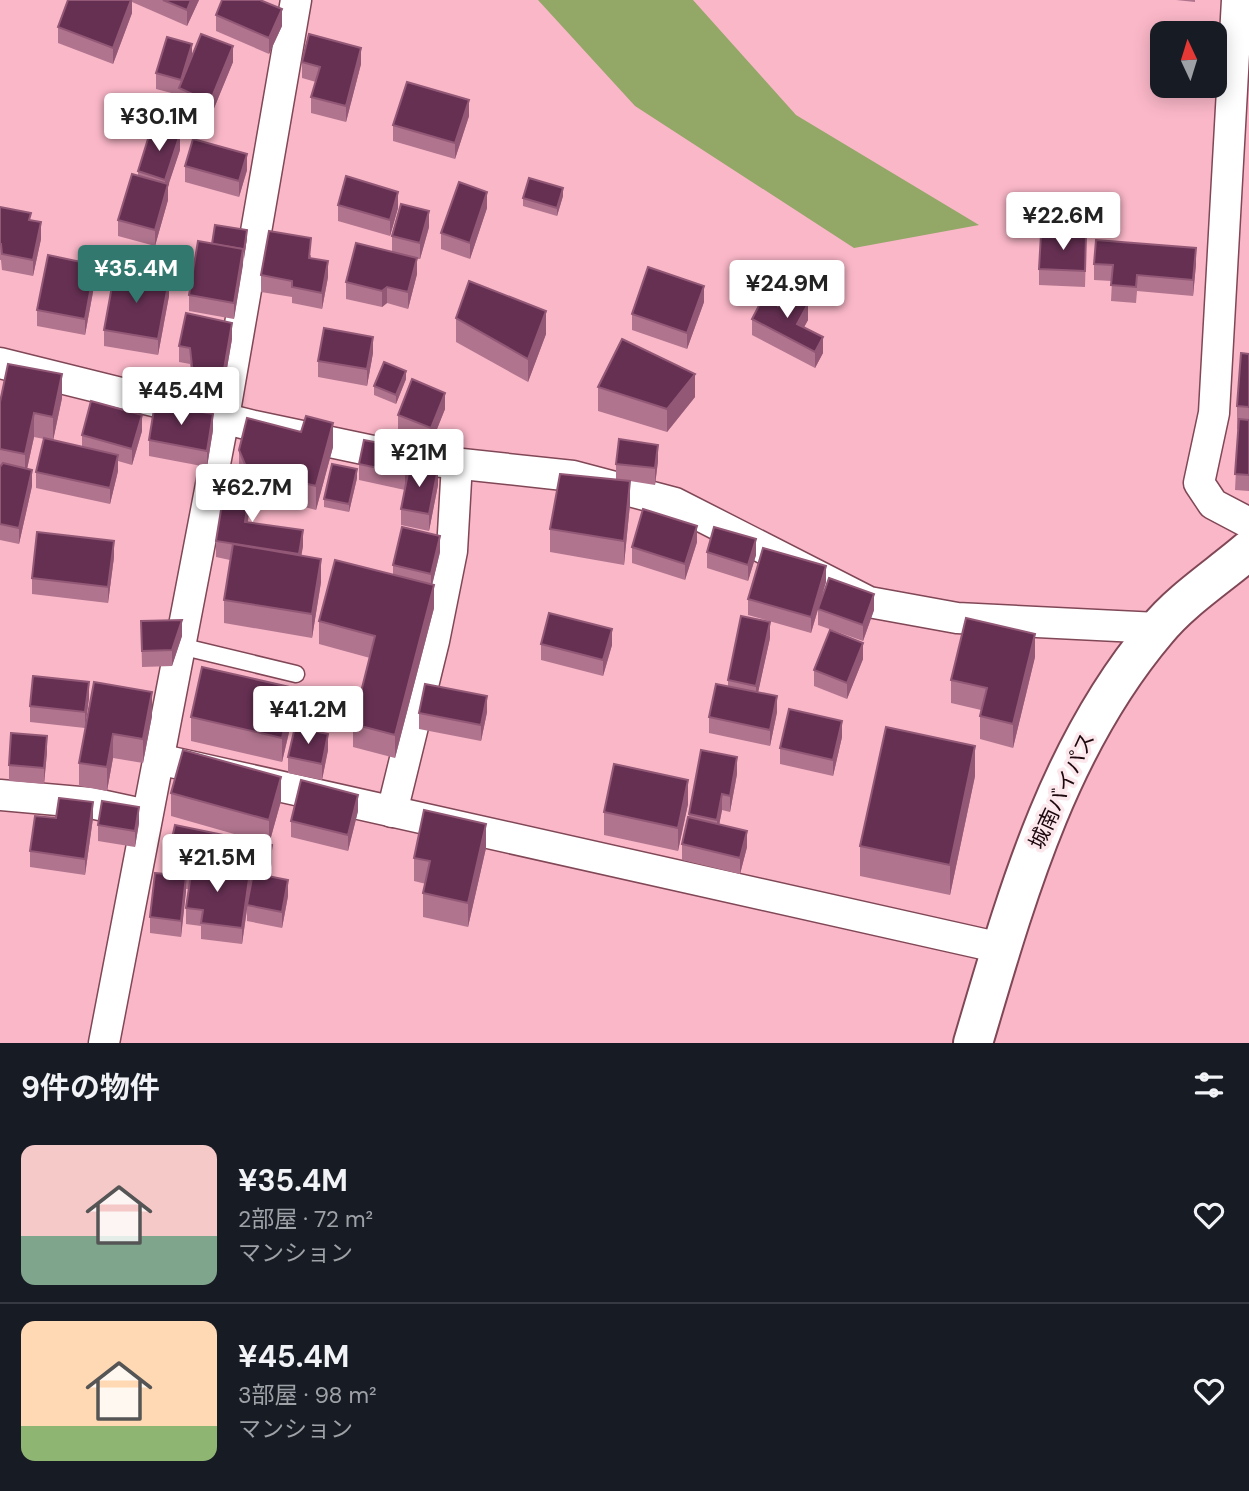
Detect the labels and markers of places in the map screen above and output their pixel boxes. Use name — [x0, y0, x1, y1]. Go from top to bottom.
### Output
pin: ¥30.1M — [102, 94, 216, 153]
pin: ¥22.6M — [1006, 192, 1120, 252]
pin: ¥35.4M — [79, 246, 193, 305]
pin: ¥24.9M — [730, 260, 844, 320]
pin: ¥45.4M — [124, 368, 238, 427]
pin: ¥21M — [378, 430, 460, 489]
pin: ¥62.7M — [195, 464, 309, 524]
pin: ¥41.2M — [251, 686, 365, 746]
pin: ¥21.5M — [160, 834, 274, 894]

